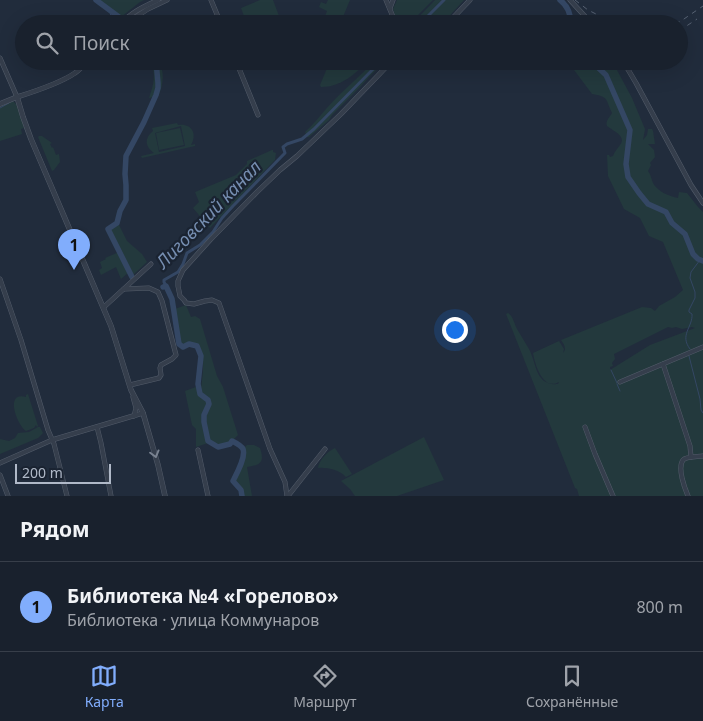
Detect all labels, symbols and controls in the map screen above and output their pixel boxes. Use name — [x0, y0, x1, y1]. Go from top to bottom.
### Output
search box — [15, 15, 688, 70]
icon: search — [33, 29, 61, 57]
text: Поиск — [73, 30, 129, 56]
water label: Лиговский канал — [149, 155, 266, 274]
pin: 1 — [58, 229, 90, 270]
your location — [442, 317, 468, 343]
one-way arrow — [149, 450, 160, 459]
scale bar — [15, 461, 111, 484]
text: 200 m — [22, 463, 63, 482]
text: Рядом — [20, 515, 90, 543]
text: Библиотека №4 «Горелово» — [67, 583, 339, 609]
text: 1 — [31, 596, 41, 618]
text: 800 m — [636, 596, 683, 618]
text: Библиотека · улица Коммунаров — [67, 609, 319, 631]
tab: Карта — [85, 662, 124, 711]
tab: Маршрут — [293, 662, 356, 711]
tab: Сохранённые — [526, 662, 618, 711]

